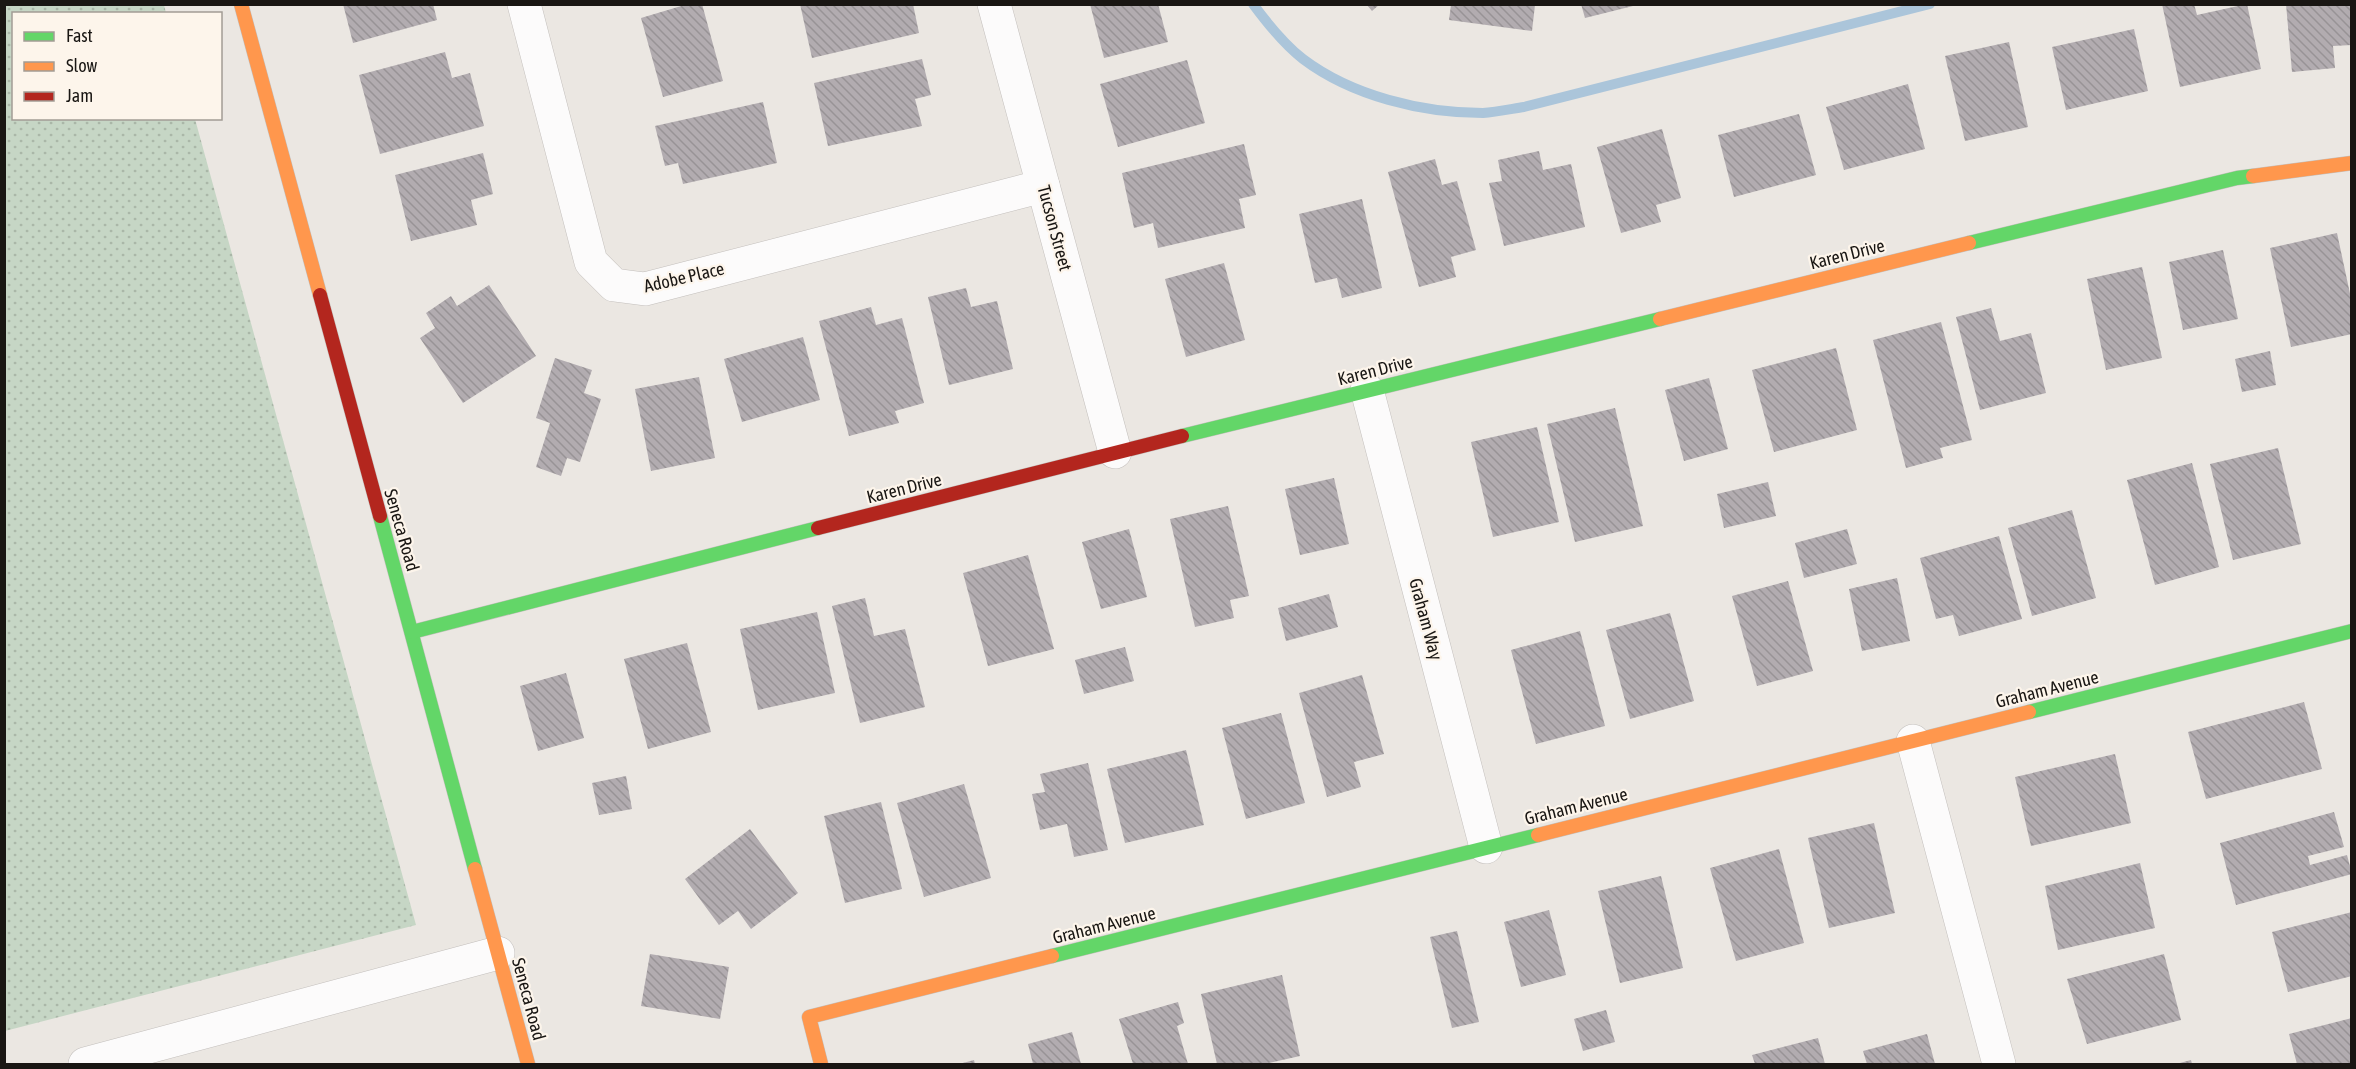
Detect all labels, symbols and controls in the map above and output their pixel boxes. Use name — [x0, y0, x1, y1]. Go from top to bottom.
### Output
legend — [12, 12, 222, 120]
text: Fast — [66, 25, 93, 46]
text: Slow — [66, 55, 97, 76]
text: Jam — [66, 85, 93, 106]
street label: Tucson Street — [1033, 183, 1077, 273]
street label: Karen Drive — [1807, 235, 1887, 273]
street label: Adobe Place — [642, 258, 726, 296]
street label: Karen Drive — [1335, 351, 1415, 389]
street label: Karen Drive — [864, 469, 944, 507]
street label: Seneca Road — [380, 487, 424, 573]
street label: Graham Way — [1405, 576, 1447, 662]
street label: Graham Avenue — [1993, 666, 2101, 712]
street label: Graham Avenue — [1522, 783, 1630, 829]
street label: Graham Avenue — [1050, 902, 1158, 948]
street label: Seneca Road — [508, 956, 550, 1042]

